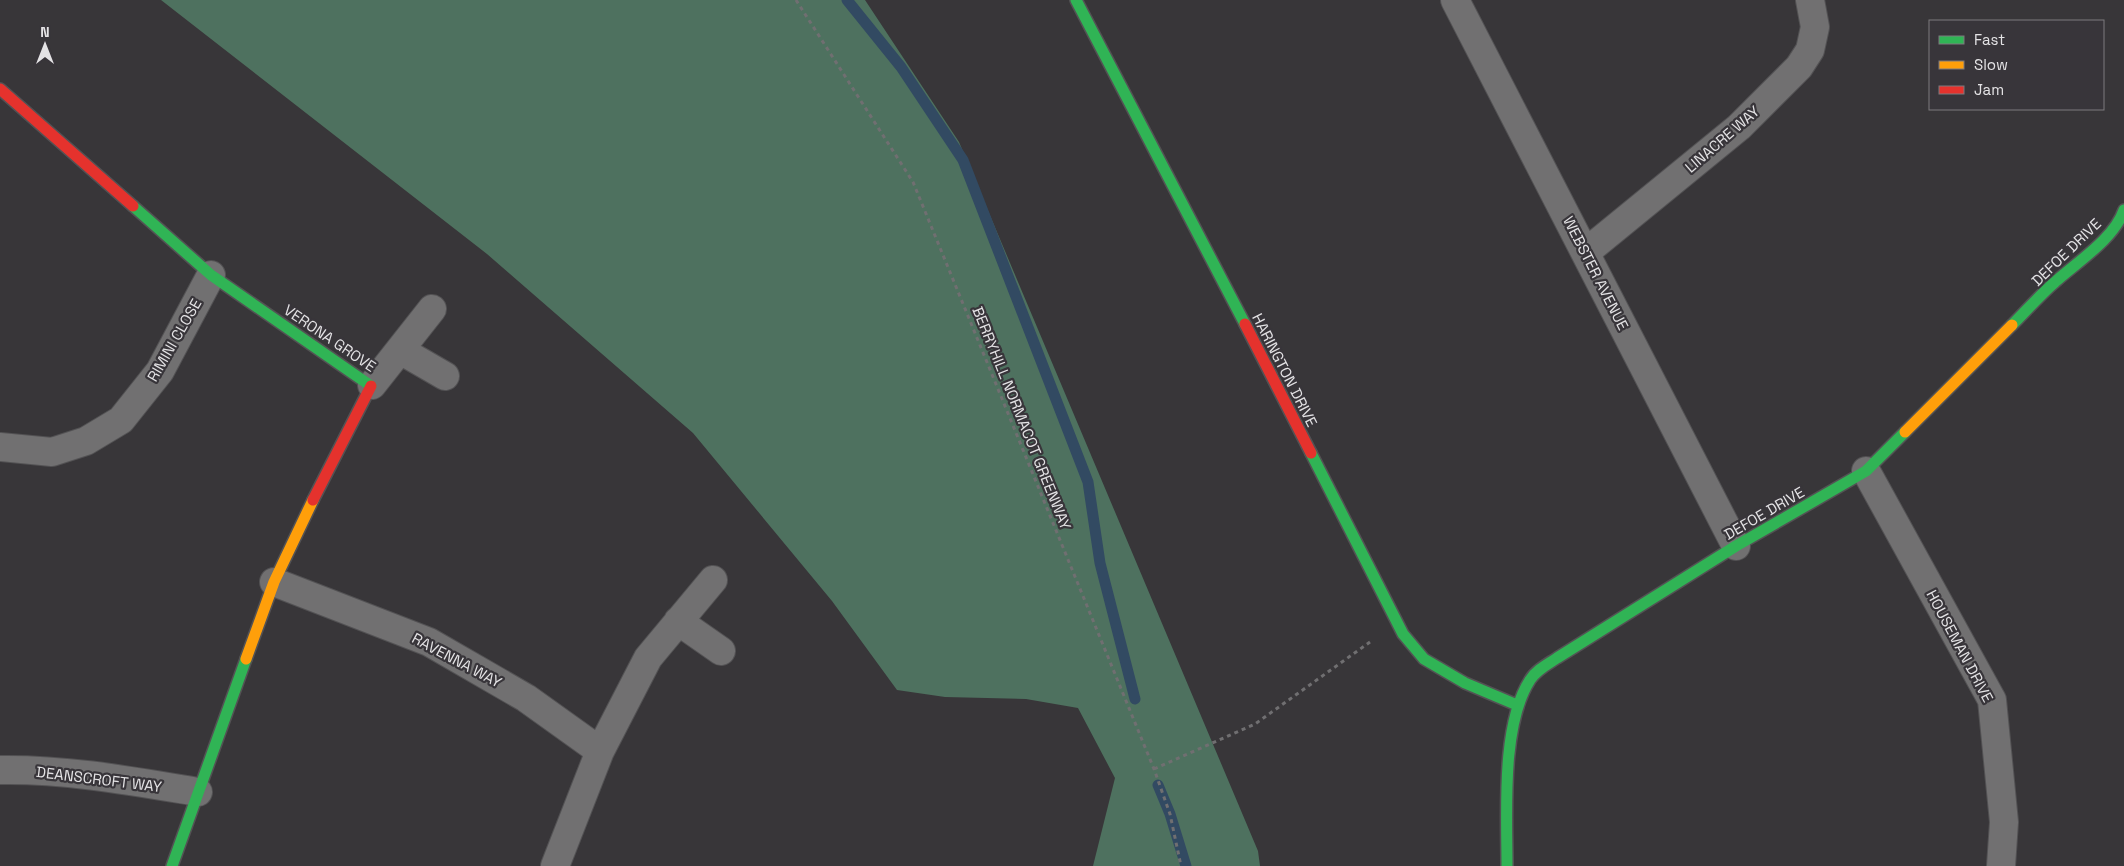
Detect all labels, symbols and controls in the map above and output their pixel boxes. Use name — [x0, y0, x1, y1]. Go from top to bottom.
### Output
north arrow — [20, 20, 70, 70]
legend — [1929, 20, 2104, 110]
text: N — [40, 23, 50, 41]
text: Fast — [1974, 30, 2005, 49]
text: Slow — [1974, 55, 2008, 74]
text: Jam — [1974, 80, 2004, 99]
street label: LINACRE WAY — [1681, 101, 1763, 177]
street label: WEBSTER AVENUE — [1559, 213, 1633, 333]
street label: DEFOE DRIVE — [2027, 214, 2105, 290]
street label: RIMINI CLOSE — [143, 295, 205, 385]
street label: VERONA GROVE — [280, 300, 380, 376]
street label: BERRYHILL NORMACOT GREENWAY — [968, 304, 1076, 532]
street label: HARINGTON DRIVE — [1248, 310, 1322, 430]
street label: DEFOE DRIVE — [1720, 482, 1808, 544]
street label: HOUSEMAN DRIVE — [1922, 587, 1998, 705]
street label: RAVENNA WAY — [409, 628, 505, 692]
street label: DEANSCROFT WAY — [35, 762, 163, 796]

